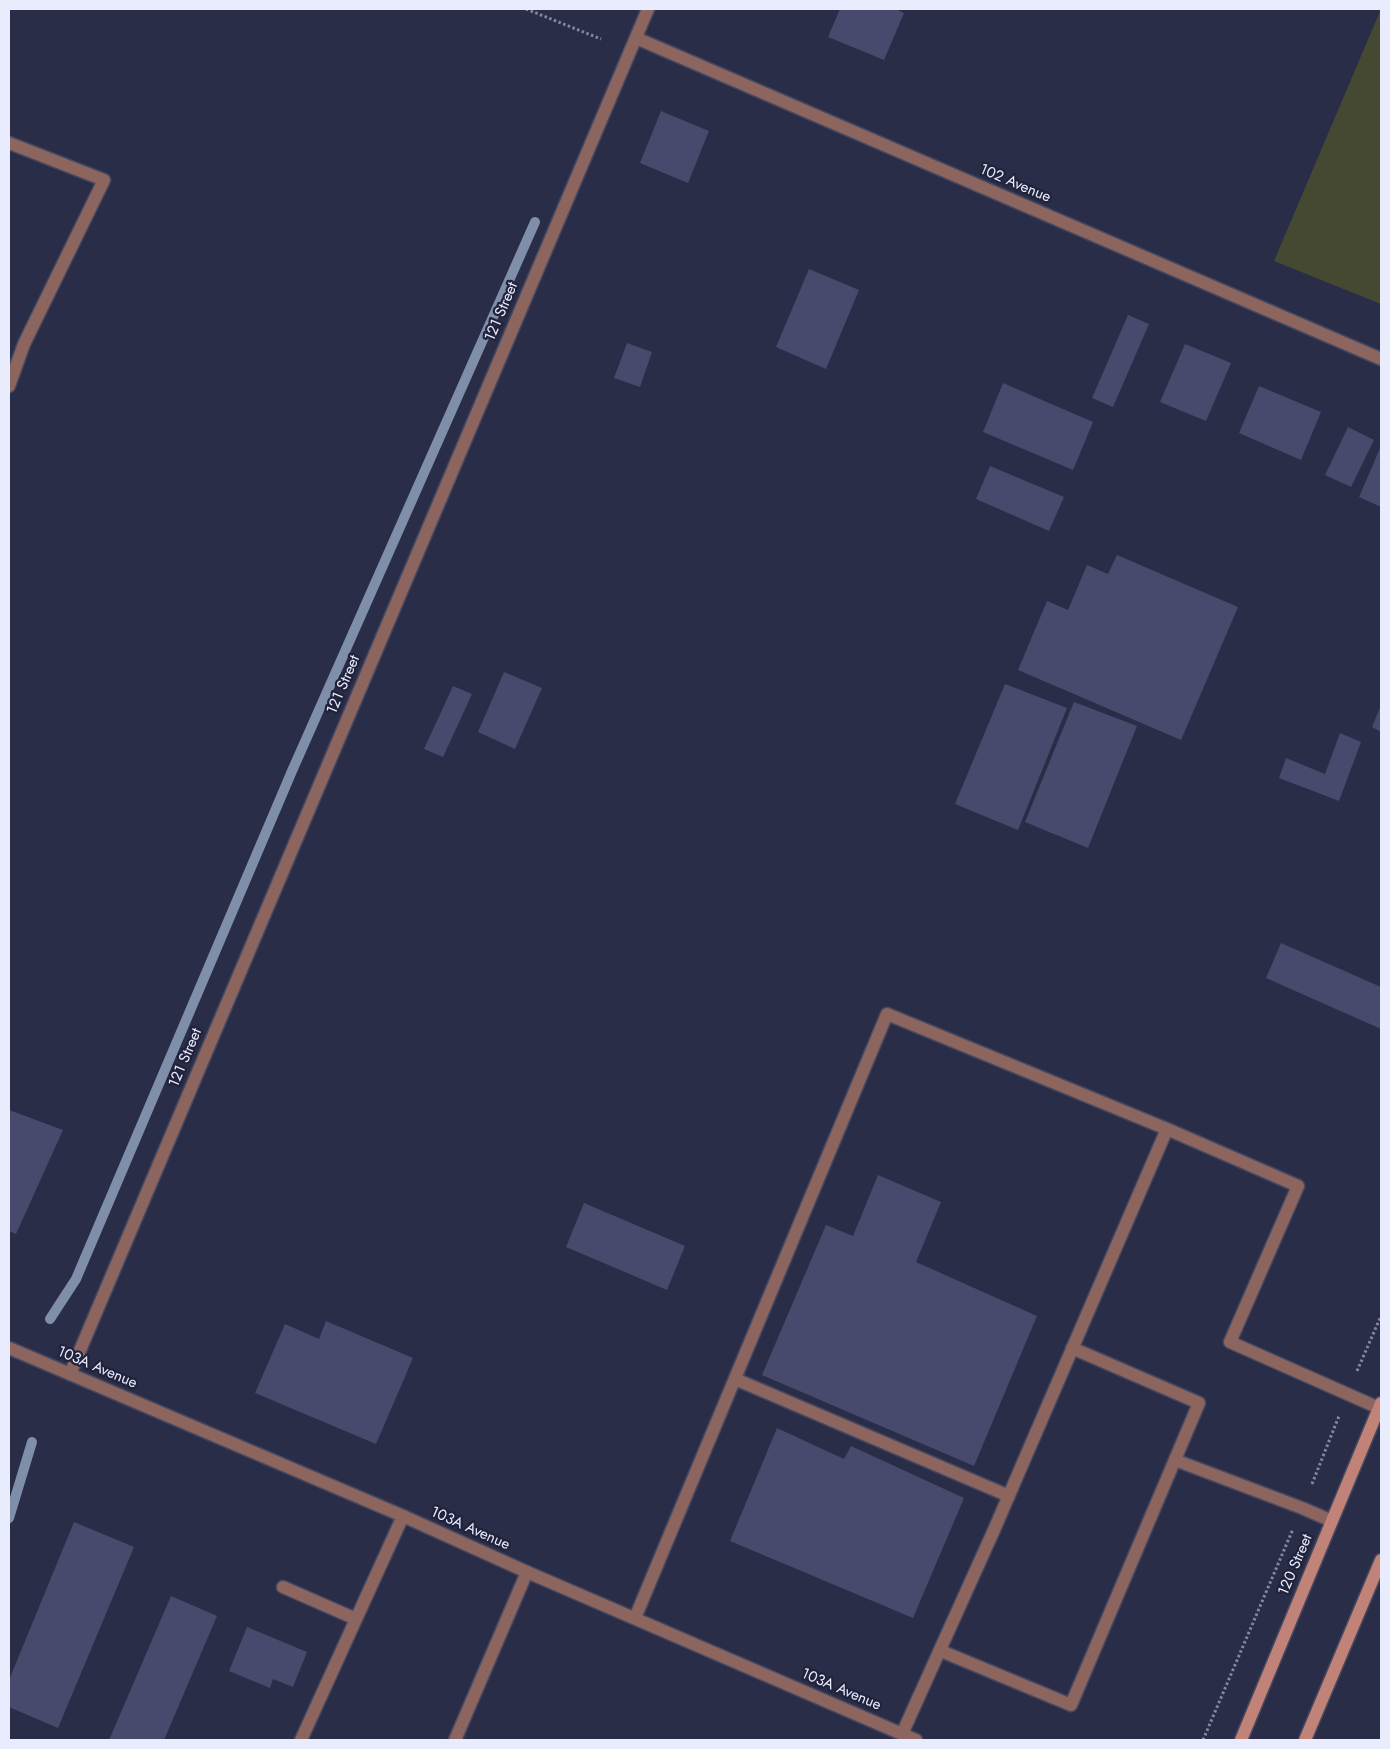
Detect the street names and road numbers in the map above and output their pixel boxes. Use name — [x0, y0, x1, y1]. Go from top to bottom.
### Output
street label: 102 Avenue — [977, 161, 1053, 207]
street label: 121 Street — [482, 280, 522, 344]
street label: 121 Street — [324, 653, 364, 717]
street label: 121 Street — [166, 1026, 206, 1090]
street label: 103A Avenue — [54, 1343, 140, 1393]
street label: 103A Avenue — [428, 1504, 512, 1554]
street label: 120 Street — [1275, 1532, 1317, 1598]
street label: 103A Avenue — [798, 1665, 884, 1715]

